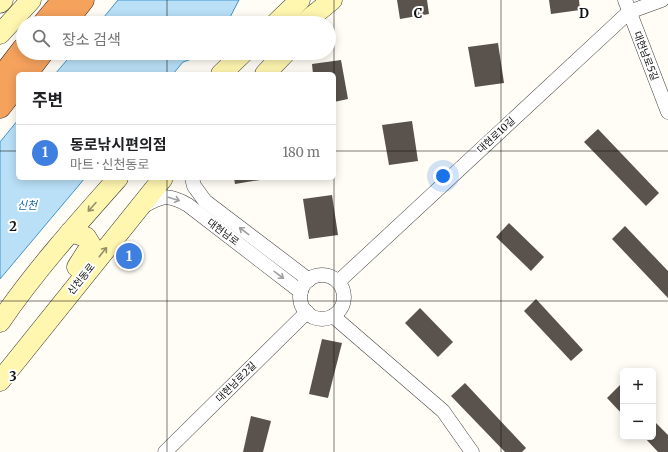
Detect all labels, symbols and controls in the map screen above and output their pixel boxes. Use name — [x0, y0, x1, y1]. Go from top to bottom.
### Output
text: C — [414, 5, 423, 22]
text: D — [579, 5, 589, 22]
search box — [16, 16, 336, 60]
icon: search — [30, 27, 52, 49]
street label: 대현남로5길 — [631, 29, 661, 83]
text: 장소 검색 — [62, 30, 121, 49]
text: 주변 — [32, 89, 63, 111]
street label: 대현로10길 — [474, 114, 518, 156]
text: 동로낚시편의점 — [70, 135, 167, 154]
text: 1 — [42, 144, 48, 161]
text: 180 m — [282, 144, 320, 161]
text: 마트 · 신천동로 — [70, 156, 149, 173]
your location — [433, 166, 453, 186]
one-way arrow — [167, 196, 180, 203]
water label: 신천 — [17, 198, 39, 212]
one-way arrow — [87, 202, 97, 212]
street label: 대현남로 — [204, 216, 242, 248]
text: 2 — [9, 218, 17, 235]
one-way arrow — [239, 227, 250, 235]
pin: 1 — [116, 241, 142, 271]
one-way arrow — [99, 247, 108, 258]
street label: 신천동로 — [64, 261, 98, 297]
one-way arrow — [274, 271, 285, 279]
street label: 대현남로2길 — [213, 359, 259, 405]
text: 3 — [9, 368, 17, 385]
map controls — [620, 368, 656, 440]
button: + — [620, 368, 656, 404]
button: − — [620, 404, 656, 440]

